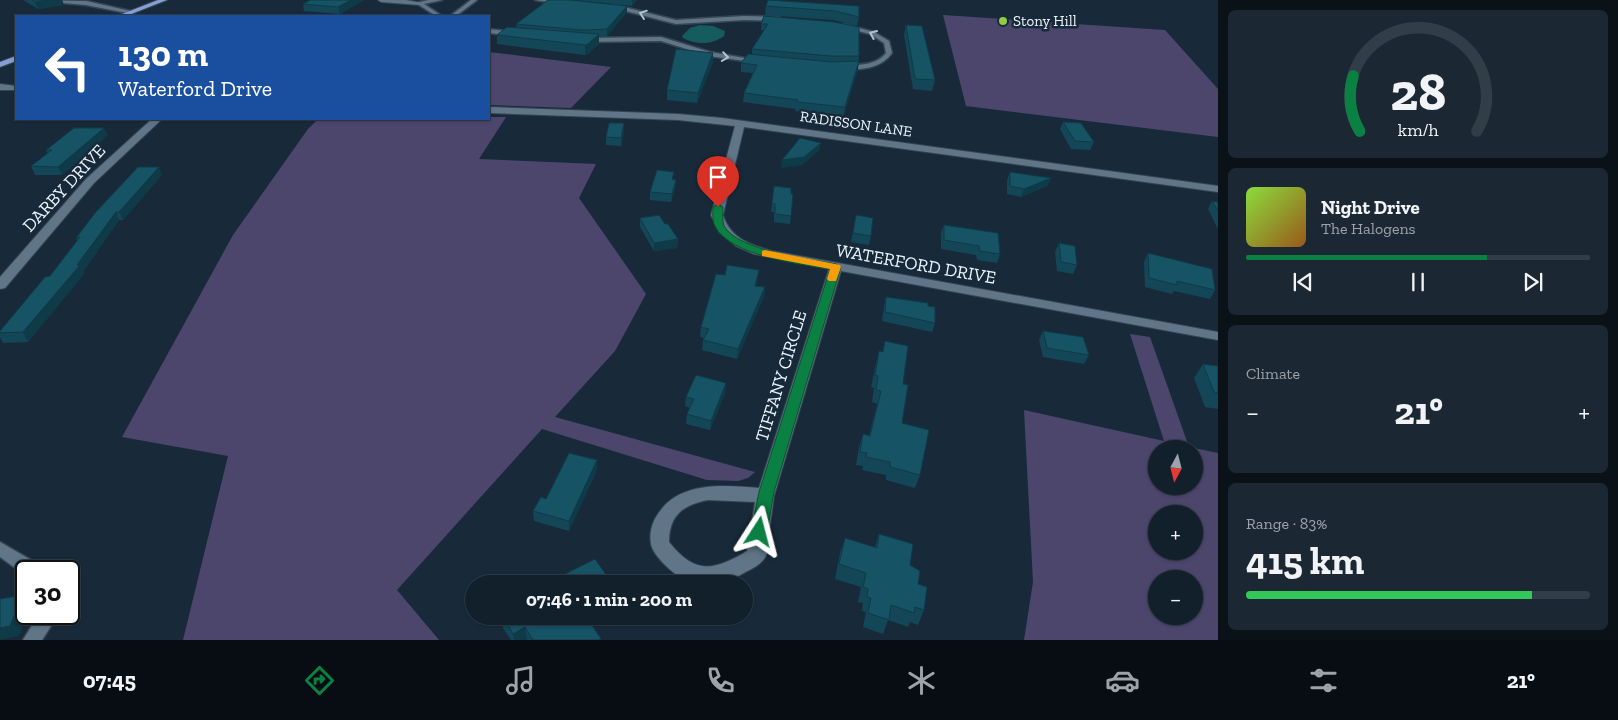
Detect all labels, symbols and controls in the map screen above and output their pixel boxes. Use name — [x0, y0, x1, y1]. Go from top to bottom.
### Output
one-way arrow — [640, 10, 648, 20]
place label: Stony Hill — [1013, 12, 1077, 30]
marker: Stony Hill — [997, 15, 1009, 27]
one-way arrow — [869, 30, 878, 40]
text: 130 m — [118, 33, 208, 75]
icon: left — [35, 35, 100, 100]
one-way arrow — [720, 51, 729, 61]
text: 28 — [1390, 61, 1446, 123]
text: Waterford Drive — [118, 75, 272, 102]
street label: RADISSON LANE — [799, 107, 913, 141]
text: km/h — [1398, 119, 1438, 141]
street label: DARBY DRIVE — [18, 140, 110, 236]
pin — [697, 156, 739, 207]
icon: arrive — [704, 163, 732, 191]
text: Night Drive — [1321, 196, 1420, 219]
text: The Halogens — [1321, 219, 1416, 238]
street label: WATERFORD DRIVE — [834, 239, 998, 289]
icon: previous — [1289, 268, 1317, 296]
icon: pause — [1404, 268, 1432, 296]
icon: next — [1519, 268, 1547, 296]
street label: TIFFANY CIRCLE — [751, 308, 811, 444]
text: Climate — [1246, 364, 1300, 383]
text: 21° — [1394, 388, 1443, 434]
text: − — [1246, 396, 1259, 429]
text: + — [1578, 396, 1590, 429]
north arrow — [1148, 440, 1202, 495]
map controls — [1148, 440, 1203, 625]
position arrow — [732, 505, 784, 557]
button: + — [1148, 505, 1203, 560]
text: Range · 83% — [1246, 514, 1327, 533]
text: 415 km — [1246, 538, 1364, 584]
speed limit sign: 30 — [15, 560, 80, 625]
button: − — [1148, 570, 1203, 625]
text: 07:46 · 1 min · 200 m — [526, 588, 692, 611]
icon: directions — [302, 663, 337, 698]
icon: music — [503, 663, 538, 698]
icon: phone — [703, 663, 738, 698]
icon: climate — [904, 663, 939, 698]
icon: car — [1105, 663, 1140, 698]
icon: filters — [1306, 663, 1341, 698]
text: 07:45 — [83, 667, 136, 694]
text: 21° — [1507, 667, 1535, 694]

